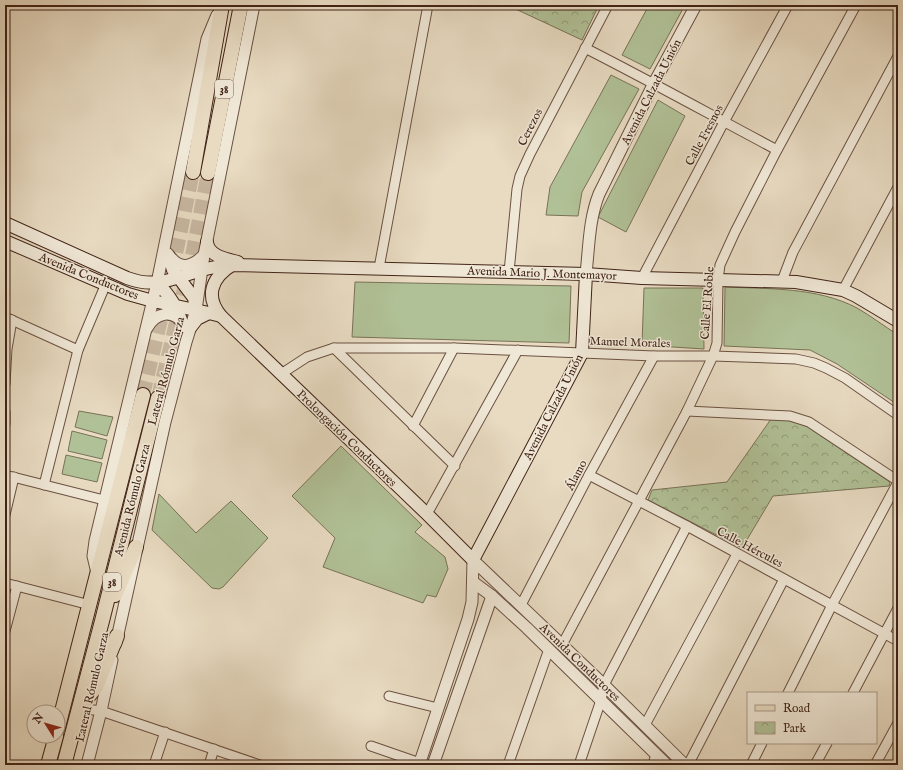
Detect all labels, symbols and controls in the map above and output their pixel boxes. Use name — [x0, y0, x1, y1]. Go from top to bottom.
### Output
street label: Avenida Calzada Unión — [618, 36, 685, 148]
road number: 38 — [215, 80, 233, 98]
street label: Calle Fresnos — [682, 102, 727, 168]
street label: Cerezos — [515, 106, 546, 149]
street label: Avenida Conductores — [36, 249, 141, 303]
street label: Avenida Mario J. Montemayor — [466, 263, 618, 285]
street label: Calle El Roble — [697, 265, 718, 340]
street label: Lateral Rómulo Garza — [145, 314, 188, 427]
street label: Manuel Morales — [589, 334, 671, 351]
street label: Avenida Calzada Unión — [520, 351, 587, 463]
street label: Prolongación Conductores — [294, 387, 400, 490]
street label: Avenida Rómulo Garza — [111, 441, 154, 559]
street label: Álamo — [561, 457, 591, 494]
street label: Calle Hércules — [714, 524, 785, 571]
road number: 38 — [103, 573, 121, 591]
street label: Avenida Conductores — [536, 619, 623, 705]
street label: Lateral Rómulo Garza — [73, 630, 113, 743]
legend — [747, 692, 877, 744]
text: Road — [783, 701, 811, 716]
north arrow — [26, 704, 66, 744]
text: N — [30, 710, 48, 727]
text: Park — [783, 721, 806, 736]

